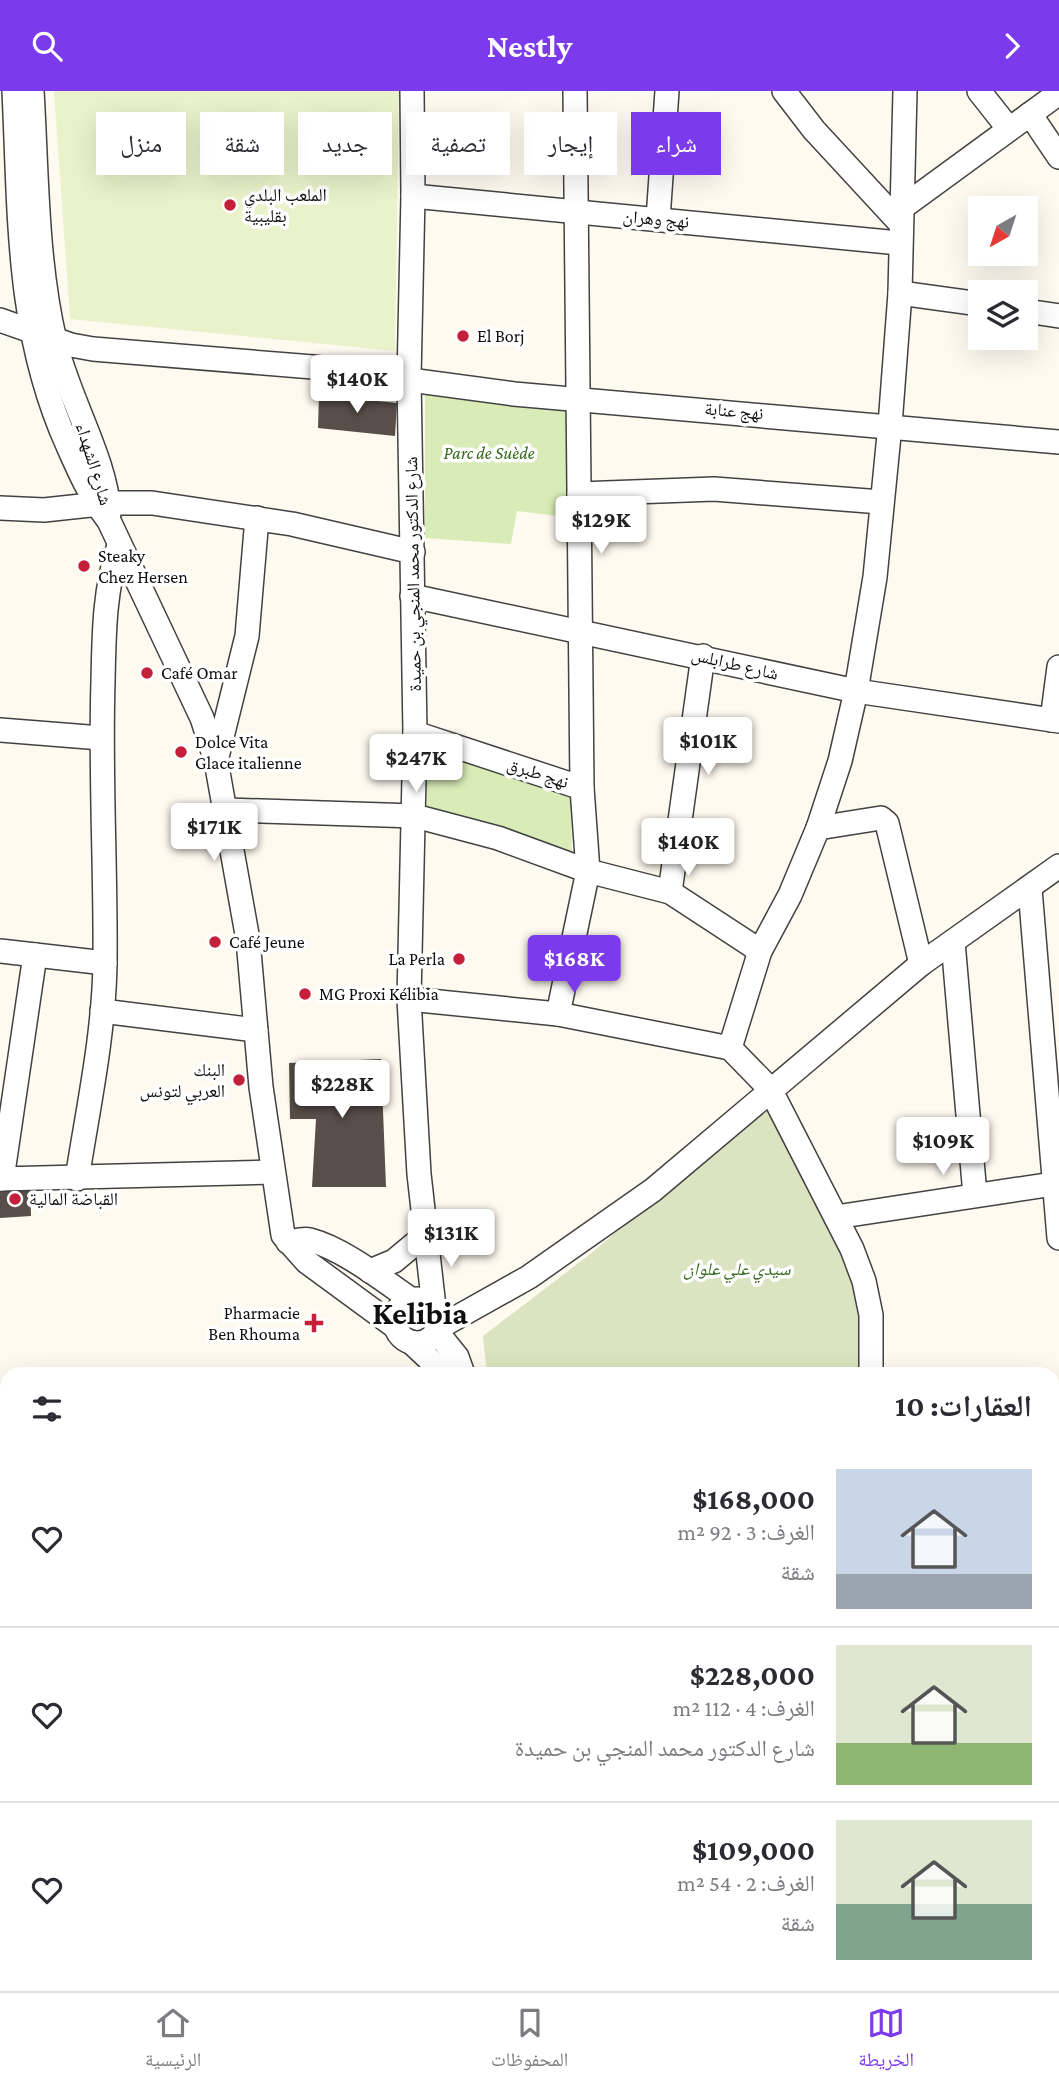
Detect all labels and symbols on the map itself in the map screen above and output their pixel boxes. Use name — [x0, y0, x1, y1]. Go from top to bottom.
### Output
place label: الملعب البلدي بقليبية — [244, 185, 327, 227]
north arrow — [968, 196, 1038, 266]
marker: الملعب البلدي بقليبية — [222, 197, 238, 213]
street label: نهج وهران — [622, 206, 690, 234]
place label: El Borj — [477, 326, 525, 347]
marker: El Borj — [455, 328, 471, 344]
pin: $140K — [308, 355, 406, 415]
street label: نهج عنابة — [703, 398, 764, 426]
street label: شارع الشهداء — [71, 420, 116, 508]
park label: Parc de Suède — [444, 443, 535, 463]
street label: شارع الدكتور محمد المنجي بن حميدة — [401, 456, 430, 692]
pin: $129K — [552, 497, 650, 556]
place label: Steaky Chez Hersen — [98, 546, 188, 587]
marker: Steaky Chez Hersen — [76, 558, 92, 574]
street label: شارع طرابلس — [689, 644, 780, 685]
place label: Café Omar — [161, 663, 238, 683]
marker: Café Omar — [139, 665, 155, 681]
pin: $101K — [659, 717, 757, 777]
place label: Dolce Vita Glace italienne — [195, 732, 302, 773]
pin: $247K — [367, 735, 465, 794]
marker: Dolce Vita Glace italienne — [173, 744, 189, 760]
street label: نهج طبرق — [504, 754, 571, 794]
pin: $171K — [165, 803, 263, 863]
pin: $140K — [639, 819, 737, 878]
place label: Café Jeune — [229, 932, 305, 952]
marker: Café Jeune — [207, 934, 223, 950]
pin: $168K — [525, 935, 623, 995]
place label: La Perla — [388, 949, 445, 969]
marker: La Perla — [451, 951, 467, 967]
place label: MG Proxi Kélibia — [319, 984, 439, 1004]
marker: MG Proxi Kélibia — [297, 986, 313, 1002]
place label: البنك العربي لتونس — [140, 1060, 225, 1106]
pin: $228K — [293, 1061, 391, 1120]
marker: البنك العربي لتونس — [231, 1072, 247, 1088]
pin: $109K — [894, 1117, 992, 1177]
place label: القباضة المالية — [29, 1189, 118, 1210]
marker: القباضة المالية — [7, 1191, 23, 1207]
pin: $131K — [402, 1209, 500, 1269]
park label: سيدي علي علوان — [683, 1259, 791, 1284]
district label: Kelibia — [372, 1295, 468, 1331]
place label: Pharmacie Ben Rhouma — [208, 1303, 300, 1344]
marker: Pharmacie Ben Rhouma — [306, 1315, 322, 1331]

